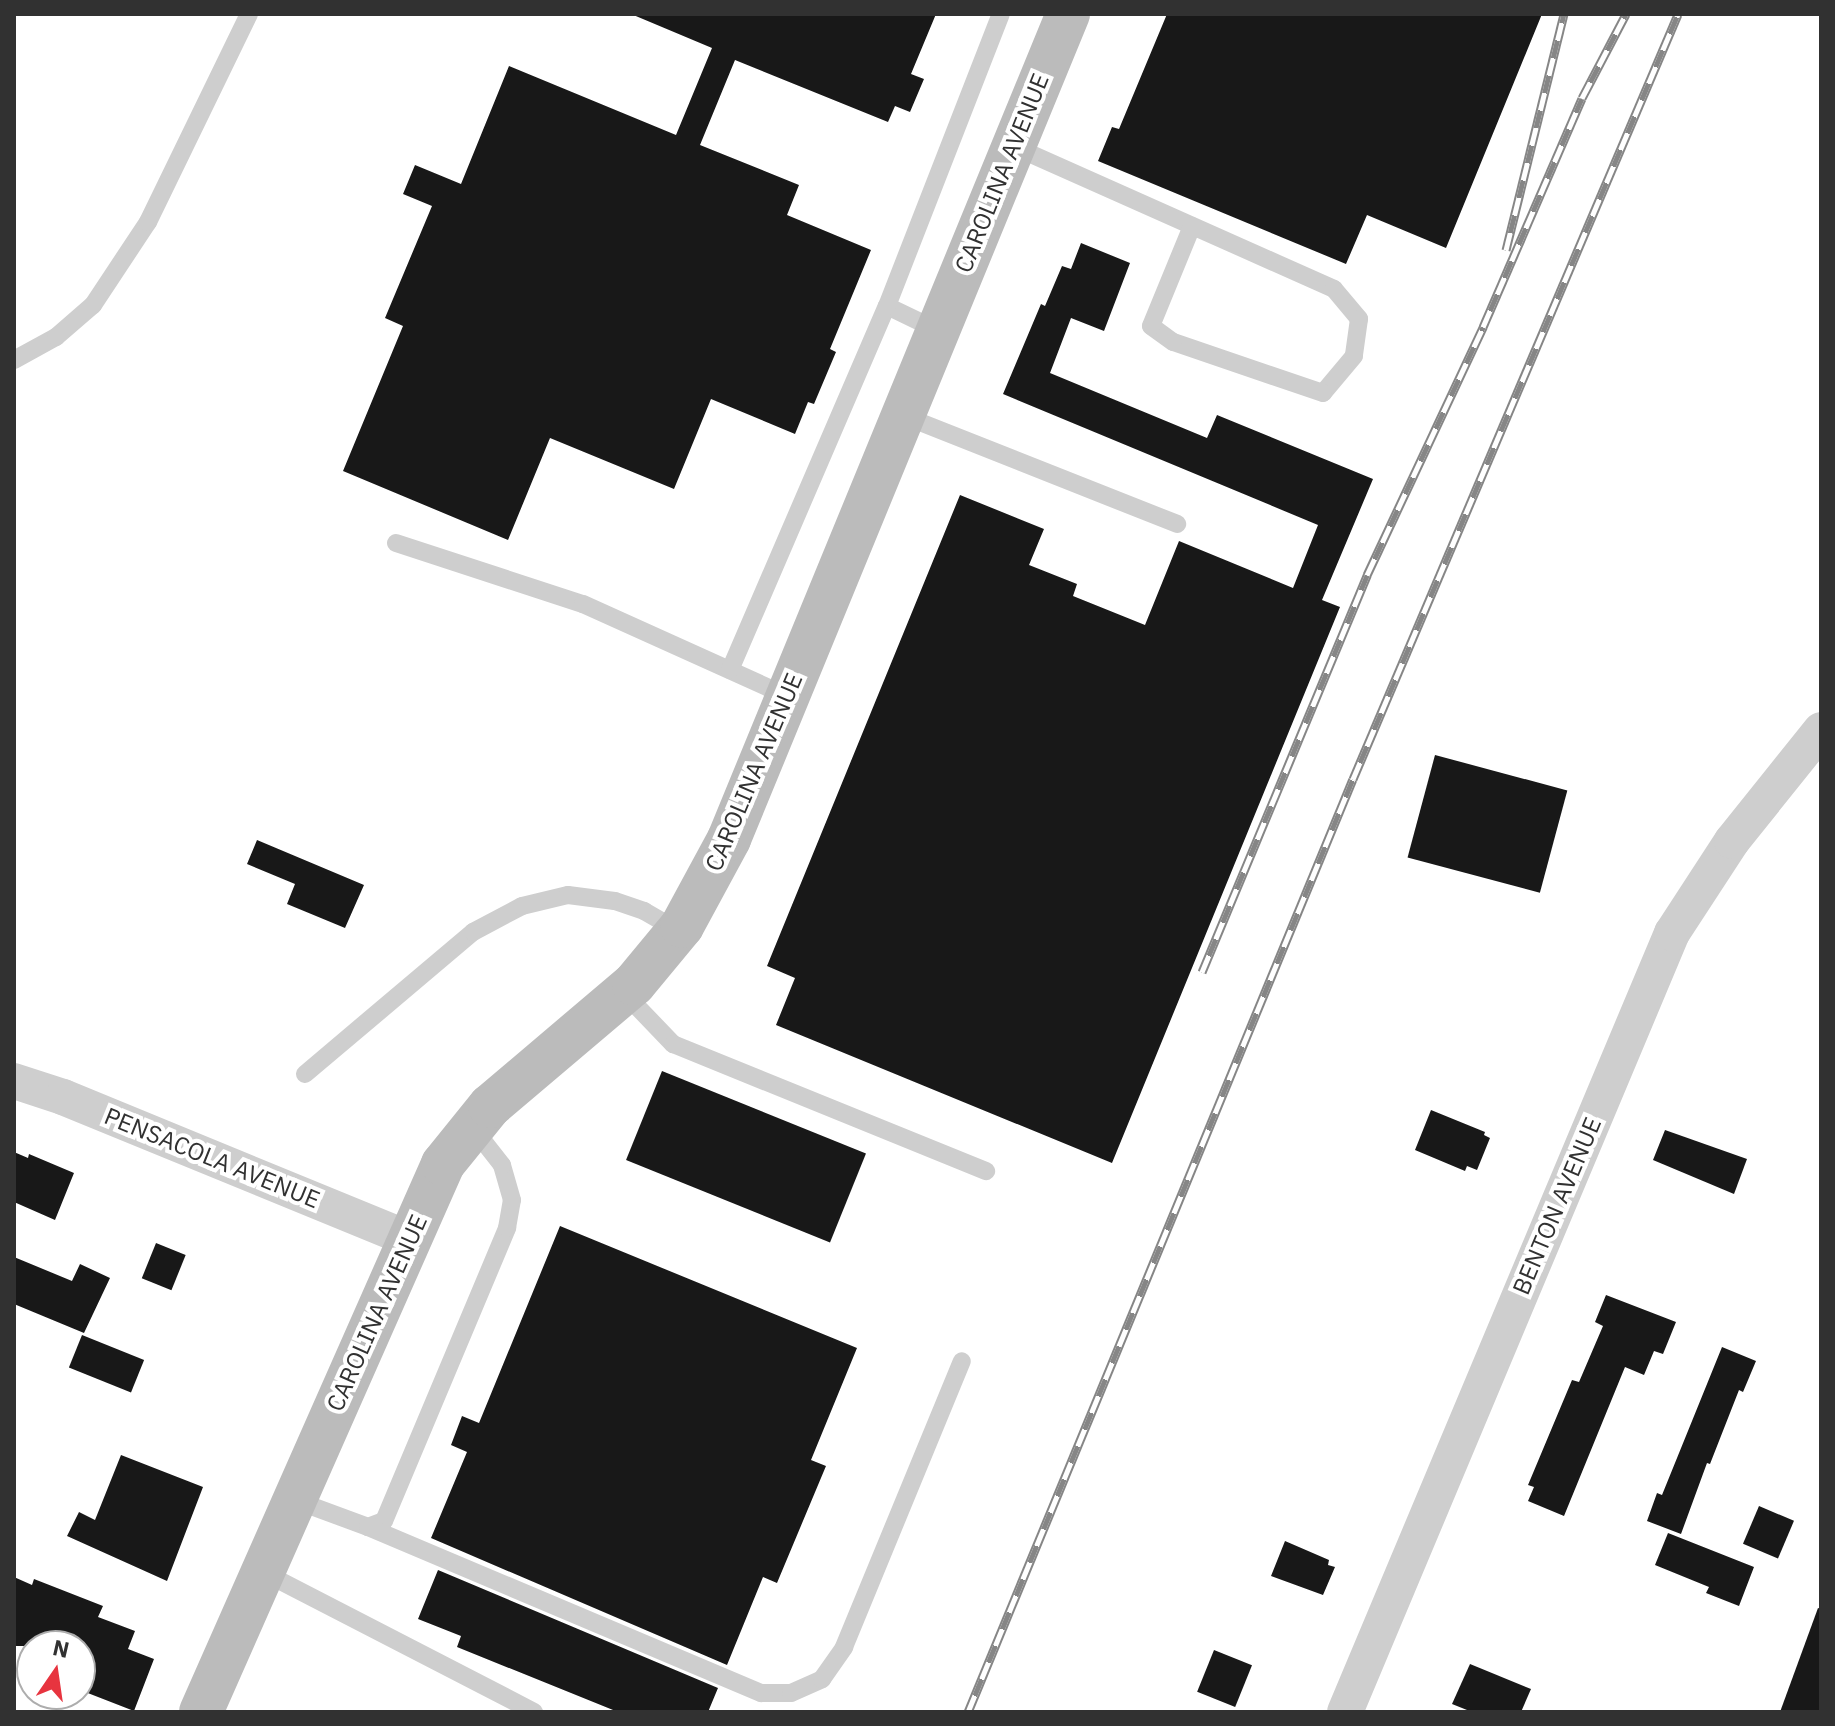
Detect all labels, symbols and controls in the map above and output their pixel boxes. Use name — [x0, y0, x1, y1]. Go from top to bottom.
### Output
street label: CAROLINA AVENUE — [949, 69, 1055, 277]
street label: CAROLINA AVENUE — [699, 669, 809, 875]
street label: PENSACOLA AVENUE — [100, 1102, 324, 1214]
street label: BENTON AVENUE — [1507, 1113, 1607, 1299]
street label: CAROLINA AVENUE — [321, 1210, 433, 1416]
north arrow — [16, 1630, 96, 1710]
text: N — [50, 1632, 72, 1664]

